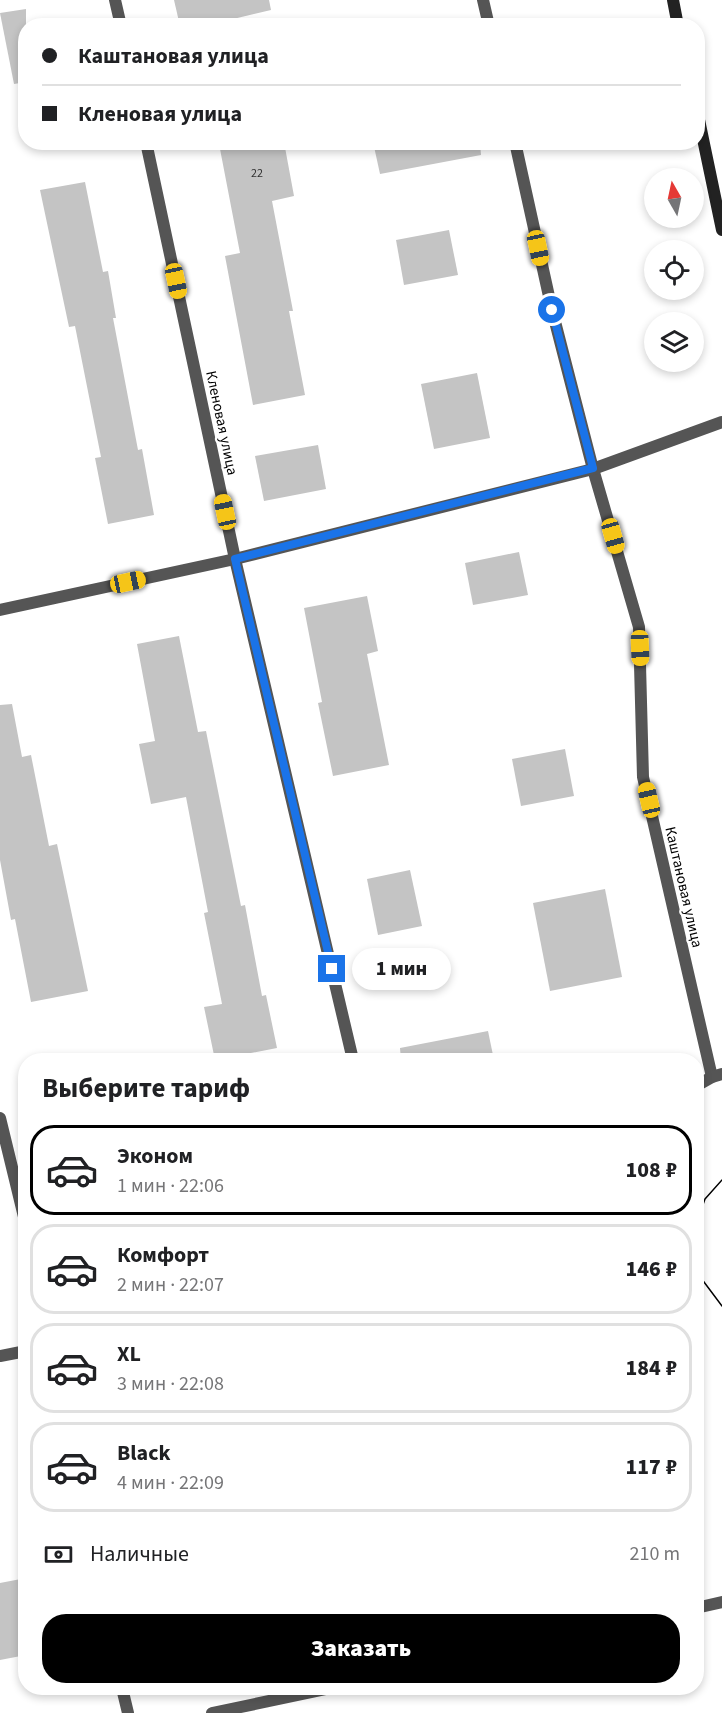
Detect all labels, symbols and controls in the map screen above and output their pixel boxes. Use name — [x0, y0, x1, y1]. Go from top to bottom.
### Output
text: Каштановая улица — [78, 40, 269, 72]
text: Кленовая улица — [78, 98, 242, 130]
house number: 22 — [251, 165, 263, 182]
north arrow — [644, 168, 704, 228]
map controls — [644, 168, 704, 372]
car — [525, 229, 551, 267]
button: locate — [644, 240, 704, 300]
car — [163, 262, 189, 300]
route start — [538, 296, 565, 323]
button: layers — [644, 312, 704, 372]
street label: Кленовая улица — [200, 369, 243, 477]
car — [212, 493, 238, 531]
car — [599, 516, 627, 556]
car — [109, 569, 147, 595]
car — [630, 630, 650, 666]
car — [636, 780, 662, 820]
street label: Каштановая улица — [659, 825, 708, 950]
callout: 1 мин — [353, 948, 452, 990]
route end — [318, 955, 345, 982]
text: 1 мин — [376, 955, 427, 983]
text: Выберите тариф — [42, 1069, 250, 1108]
text: Эконом — [117, 1140, 193, 1172]
icon: car — [45, 1143, 99, 1197]
text: 108 ₽ — [626, 1154, 677, 1186]
text: 1 мин · 22:06 — [117, 1172, 224, 1200]
text: Комфорт — [117, 1239, 209, 1271]
icon: car — [45, 1242, 99, 1296]
text: 146 ₽ — [626, 1253, 677, 1285]
text: 2 мин · 22:07 — [117, 1271, 224, 1299]
text: XL — [117, 1338, 141, 1370]
icon: car — [45, 1341, 99, 1395]
text: 184 ₽ — [626, 1352, 677, 1384]
text: 3 мин · 22:08 — [117, 1370, 224, 1398]
text: Black — [117, 1437, 171, 1469]
icon: car — [45, 1440, 99, 1494]
text: 117 ₽ — [626, 1451, 677, 1483]
text: 4 мин · 22:09 — [117, 1469, 224, 1497]
icon: cash — [42, 1538, 75, 1571]
text: Наличные — [90, 1538, 189, 1570]
text: 210 m — [630, 1540, 680, 1568]
button: Заказать — [42, 1614, 680, 1683]

